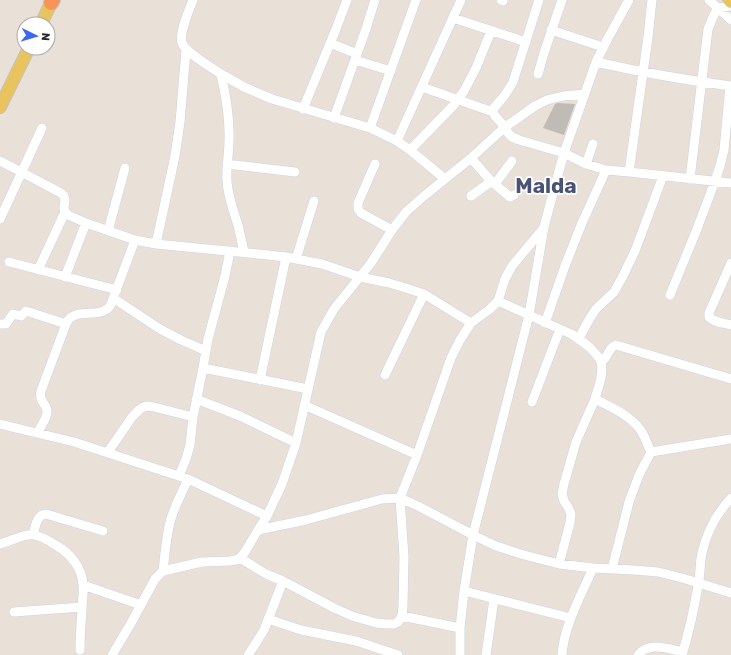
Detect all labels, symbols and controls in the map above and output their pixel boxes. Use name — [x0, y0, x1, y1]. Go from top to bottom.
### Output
north arrow — [16, 16, 56, 56]
text: N — [39, 32, 52, 41]
district label: Malda — [515, 173, 577, 198]

